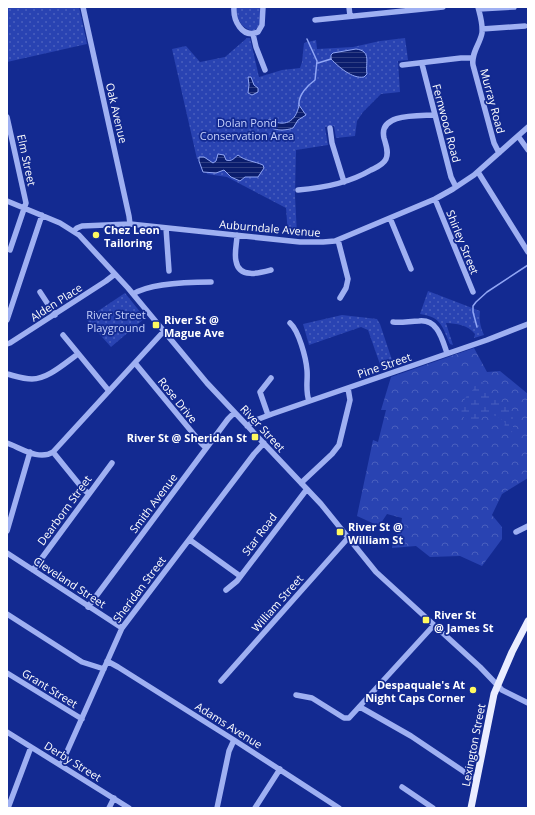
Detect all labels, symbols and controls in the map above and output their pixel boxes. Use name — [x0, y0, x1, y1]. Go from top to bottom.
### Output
street label: Murray Road — [477, 67, 509, 135]
street label: Oak Avenue — [103, 81, 131, 145]
street label: Fernwood Road — [429, 82, 465, 164]
park label: Dolan Pond Conservation Area — [200, 115, 294, 143]
street label: Elm Street — [14, 133, 40, 187]
street label: Shirley Street — [443, 208, 483, 276]
street label: Auburndale Avenue — [219, 216, 321, 240]
place label: Chez Leon Tailoring — [104, 222, 160, 250]
marker: Chez Leon Tailoring — [91, 230, 101, 240]
street label: Alden Place — [27, 280, 85, 324]
park label: River Street Playground — [86, 307, 146, 335]
place label: River St @ Mague Ave — [164, 312, 225, 340]
marker: River St @ Mague Ave — [151, 320, 161, 330]
street label: Pine Street — [355, 349, 413, 381]
street label: Rose Drive — [155, 374, 201, 426]
street label: River Street — [237, 401, 289, 455]
place label: River St @ Sheridan St — [127, 430, 247, 445]
marker: River St @ Sheridan St — [250, 432, 260, 442]
street label: Smith Avenue — [126, 470, 180, 536]
street label: Dearborn Street — [34, 472, 94, 548]
street label: Star Road — [238, 510, 280, 558]
place label: River St @ William St — [348, 519, 403, 547]
marker: River St @ William St — [335, 527, 345, 537]
street label: Cleveland Street — [31, 553, 109, 611]
street label: Sheridan Street — [109, 553, 169, 625]
street label: William Street — [248, 571, 306, 635]
place label: River St @ James St — [434, 607, 494, 635]
marker: River St @ James St — [421, 615, 431, 625]
street label: Grant Street — [19, 665, 81, 711]
place label: Despaquale's At Night Caps Corner — [365, 677, 465, 705]
marker: Despaquale's At Night Caps Corner — [468, 685, 478, 695]
street label: Adams Avenue — [193, 698, 265, 752]
street label: Lexington Street — [458, 702, 488, 788]
street label: Derby Street — [42, 738, 104, 784]

